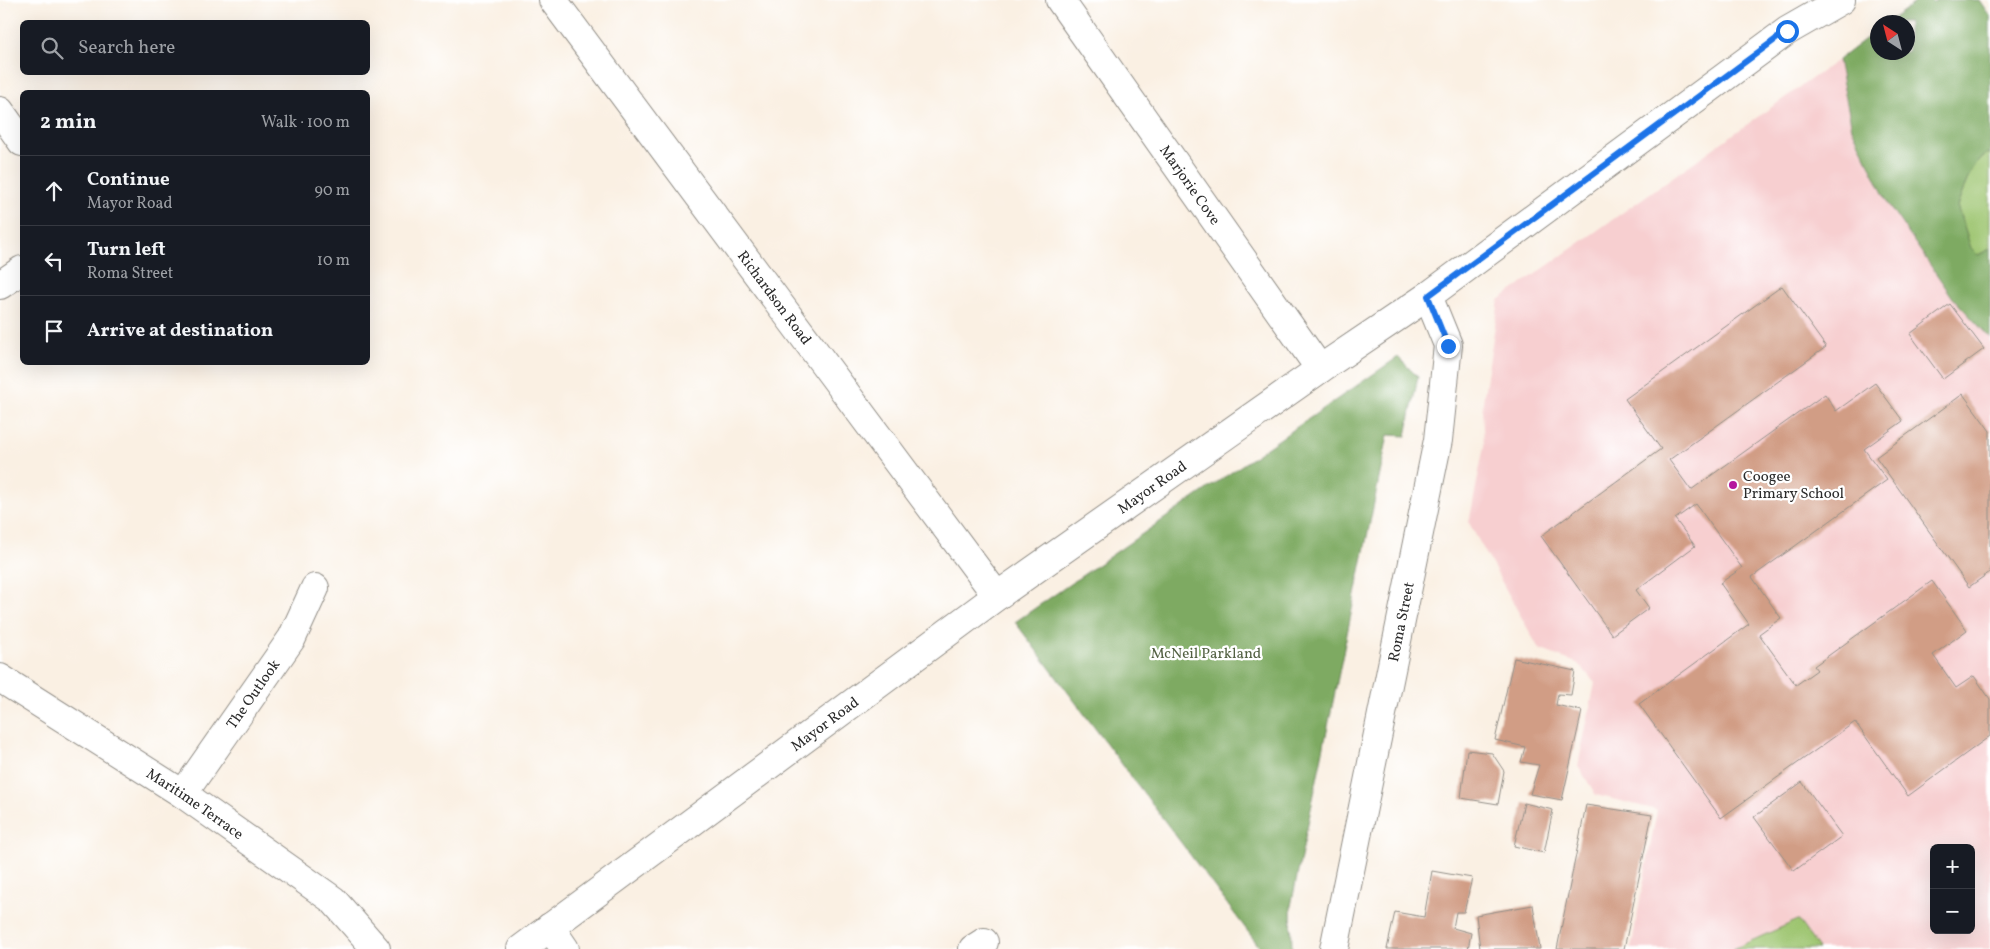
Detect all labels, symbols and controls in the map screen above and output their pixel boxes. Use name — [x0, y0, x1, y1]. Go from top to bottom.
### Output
north arrow — [1870, 15, 1915, 60]
search box — [20, 20, 370, 75]
route start — [1776, 20, 1799, 43]
icon: search — [38, 34, 66, 62]
text: Search here — [78, 35, 175, 61]
text: 2 min — [40, 108, 97, 137]
text: Walk · 100 m — [261, 112, 350, 134]
street label: Marjorie Cove — [1153, 141, 1224, 230]
text: Continue — [87, 167, 170, 193]
icon: ahead — [40, 177, 68, 205]
text: 90 m — [314, 180, 350, 202]
text: Mayor Road — [87, 193, 172, 215]
text: Turn left — [87, 237, 166, 263]
icon: left — [40, 247, 68, 275]
street label: Richardson Road — [731, 247, 815, 350]
text: 10 m — [317, 250, 350, 272]
text: Roma Street — [87, 263, 173, 285]
icon: arrive — [40, 317, 68, 345]
text: Arrive at destination — [87, 318, 273, 344]
route end — [1437, 335, 1460, 358]
street label: Mayor Road — [1114, 457, 1192, 520]
place label: Coogee Primary School — [1743, 467, 1844, 505]
marker: Coogee Primary School — [1727, 479, 1739, 491]
street label: Roma Street — [1384, 580, 1421, 664]
park label: McNeil Parkland — [1151, 644, 1261, 665]
street label: The Outlook — [222, 656, 286, 734]
street label: Mayor Road — [787, 693, 864, 757]
street label: Maritime Terrace — [141, 764, 247, 845]
map controls — [1930, 844, 1975, 934]
button: + — [1930, 844, 1975, 889]
button: − — [1930, 889, 1975, 934]

